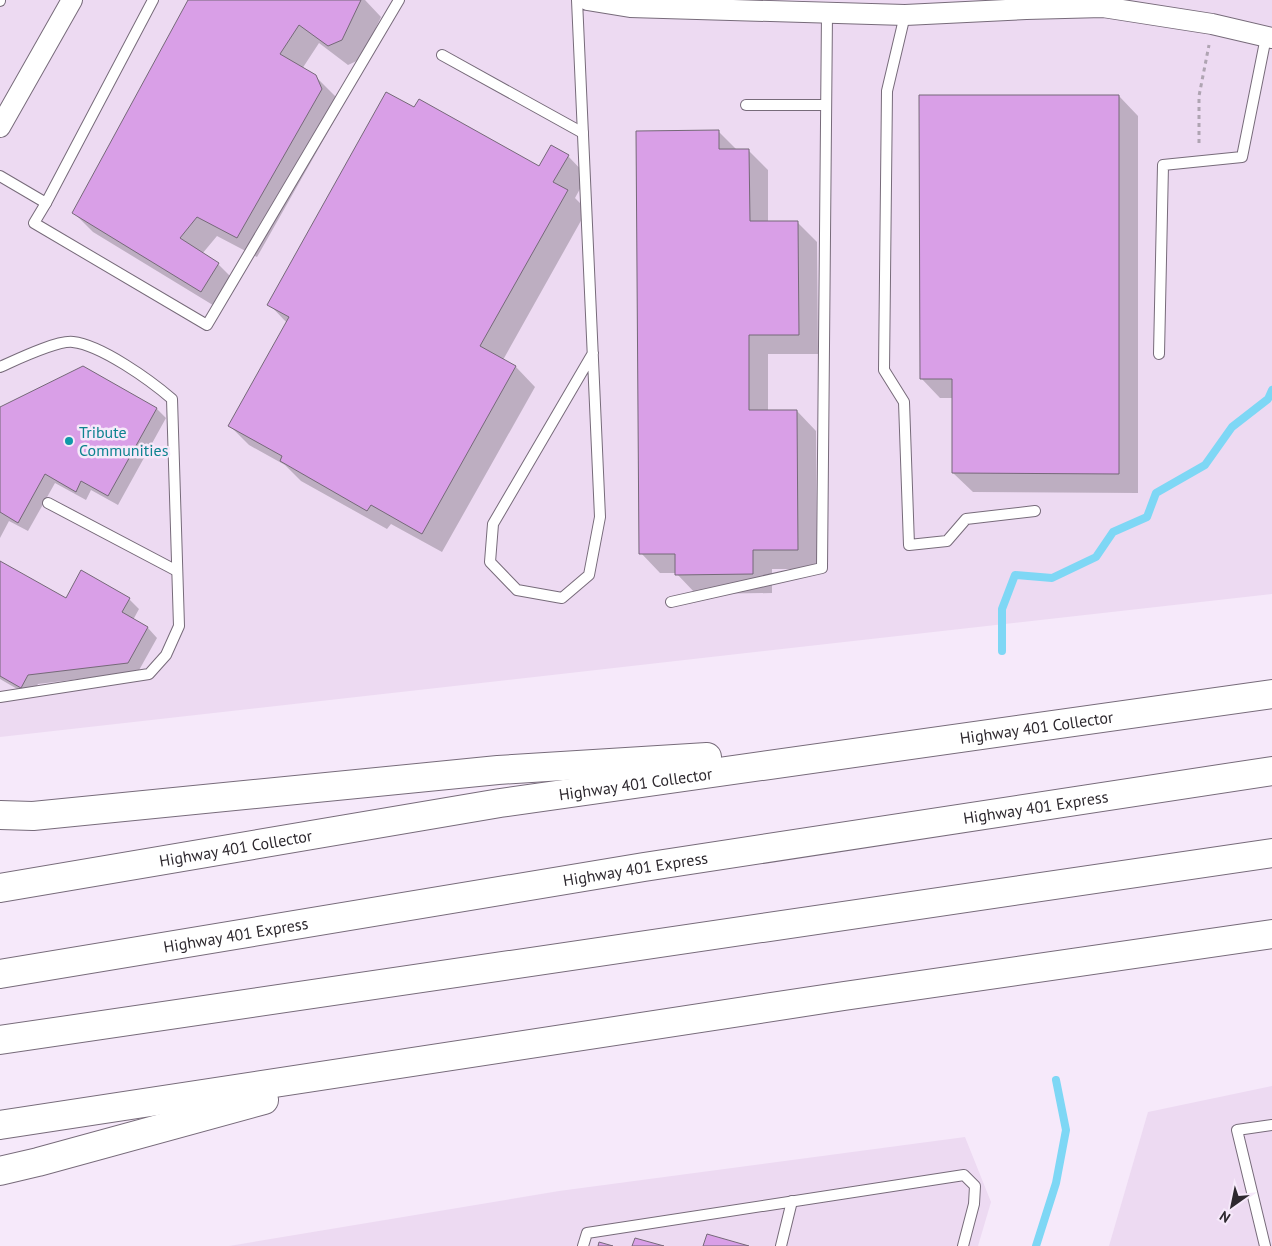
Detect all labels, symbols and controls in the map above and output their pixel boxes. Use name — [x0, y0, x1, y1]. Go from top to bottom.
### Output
place label: Tribute Communities — [79, 422, 169, 460]
marker: Tribute Communities — [63, 435, 75, 447]
street label: Highway 401 Collector — [958, 706, 1115, 748]
street label: Highway 401 Collector — [557, 763, 714, 805]
street label: Highway 401 Express — [962, 786, 1110, 828]
street label: Highway 401 Collector — [158, 825, 314, 871]
street label: Highway 401 Express — [561, 847, 709, 890]
street label: Highway 401 Express — [162, 913, 310, 957]
north arrow — [1207, 1181, 1257, 1231]
text: N — [1216, 1207, 1234, 1227]

